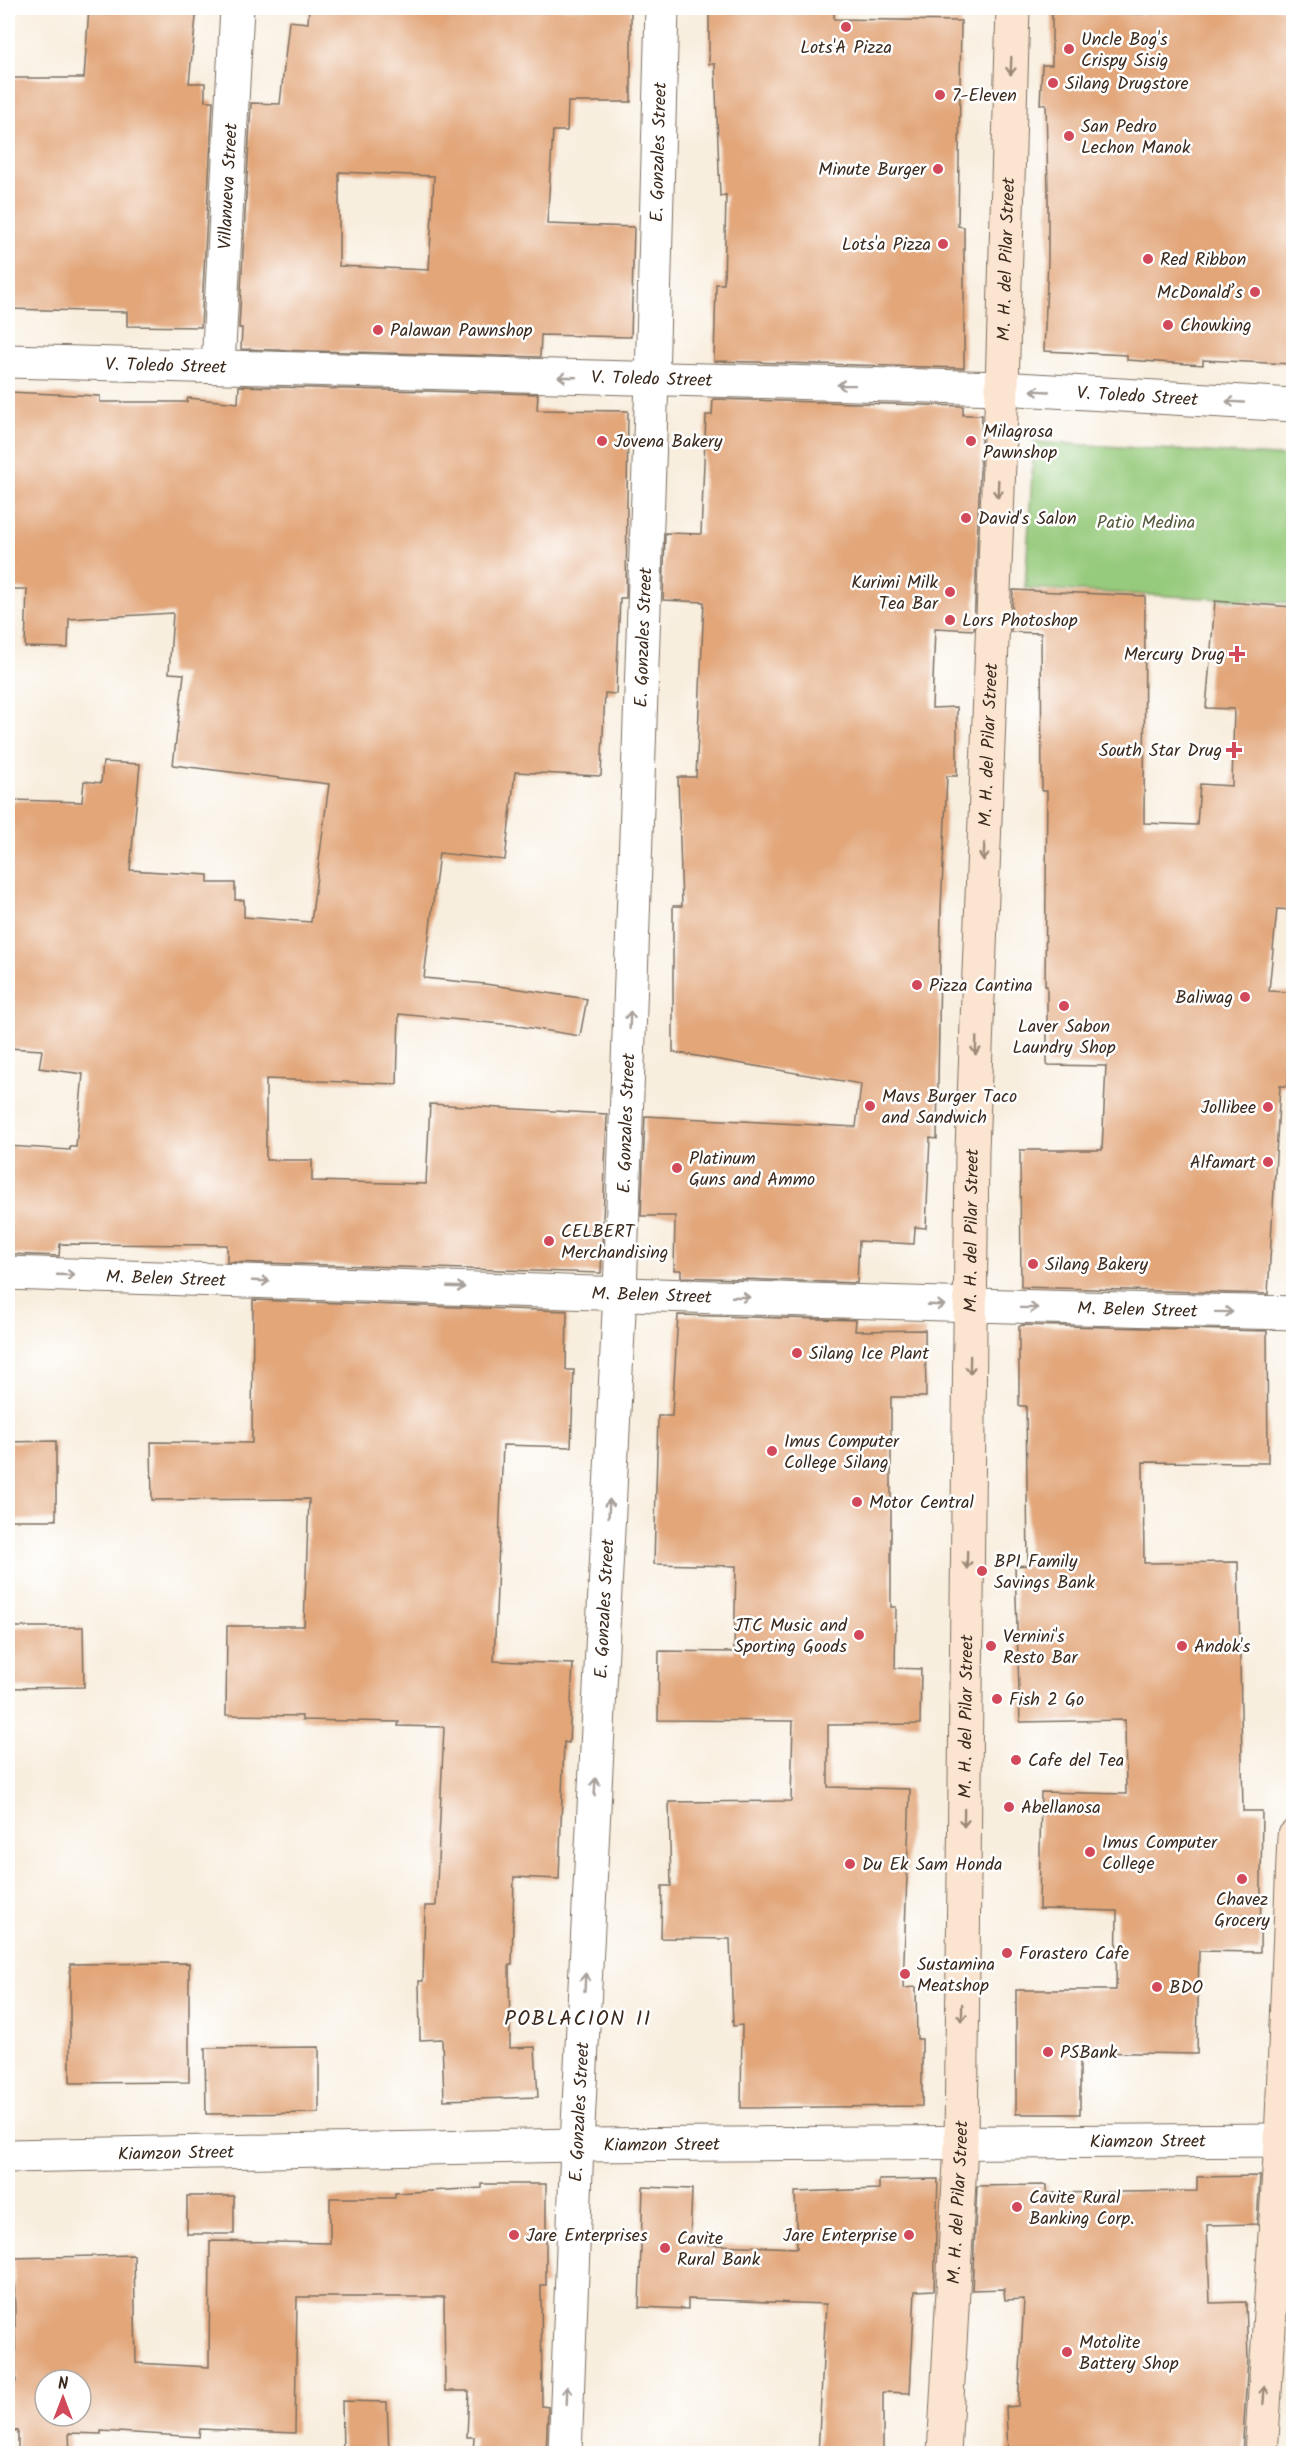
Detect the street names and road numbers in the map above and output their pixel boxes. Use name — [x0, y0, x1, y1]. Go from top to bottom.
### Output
street label: E. Gonzales Street — [643, 81, 676, 223]
street label: Villanueva Street — [211, 121, 247, 250]
street label: M. H. del Pilar Street — [990, 176, 1024, 342]
street label: V. Toledo Street — [105, 351, 228, 383]
street label: V. Toledo Street — [591, 364, 714, 396]
street label: V. Toledo Street — [1076, 379, 1200, 415]
street label: E. Gonzales Street — [628, 566, 661, 708]
street label: M. H. del Pilar Street — [972, 661, 1007, 827]
street label: E. Gonzales Street — [610, 1052, 644, 1194]
street label: M. H. del Pilar Street — [957, 1147, 988, 1313]
street label: M. Belen Street — [105, 1263, 227, 1296]
street label: M. Belen Street — [591, 1280, 713, 1313]
street label: M. Belen Street — [1077, 1295, 1199, 1327]
street label: E. Gonzales Street — [588, 1537, 624, 1680]
street label: M. H. del Pilar Street — [952, 1633, 983, 1799]
street label: E. Gonzales Street — [562, 2040, 599, 2183]
street label: M. H. del Pilar Street — [940, 2119, 977, 2285]
street label: Kiamzon Street — [1090, 2128, 1207, 2157]
street label: Kiamzon Street — [604, 2131, 721, 2161]
street label: Kiamzon Street — [118, 2139, 235, 2170]

